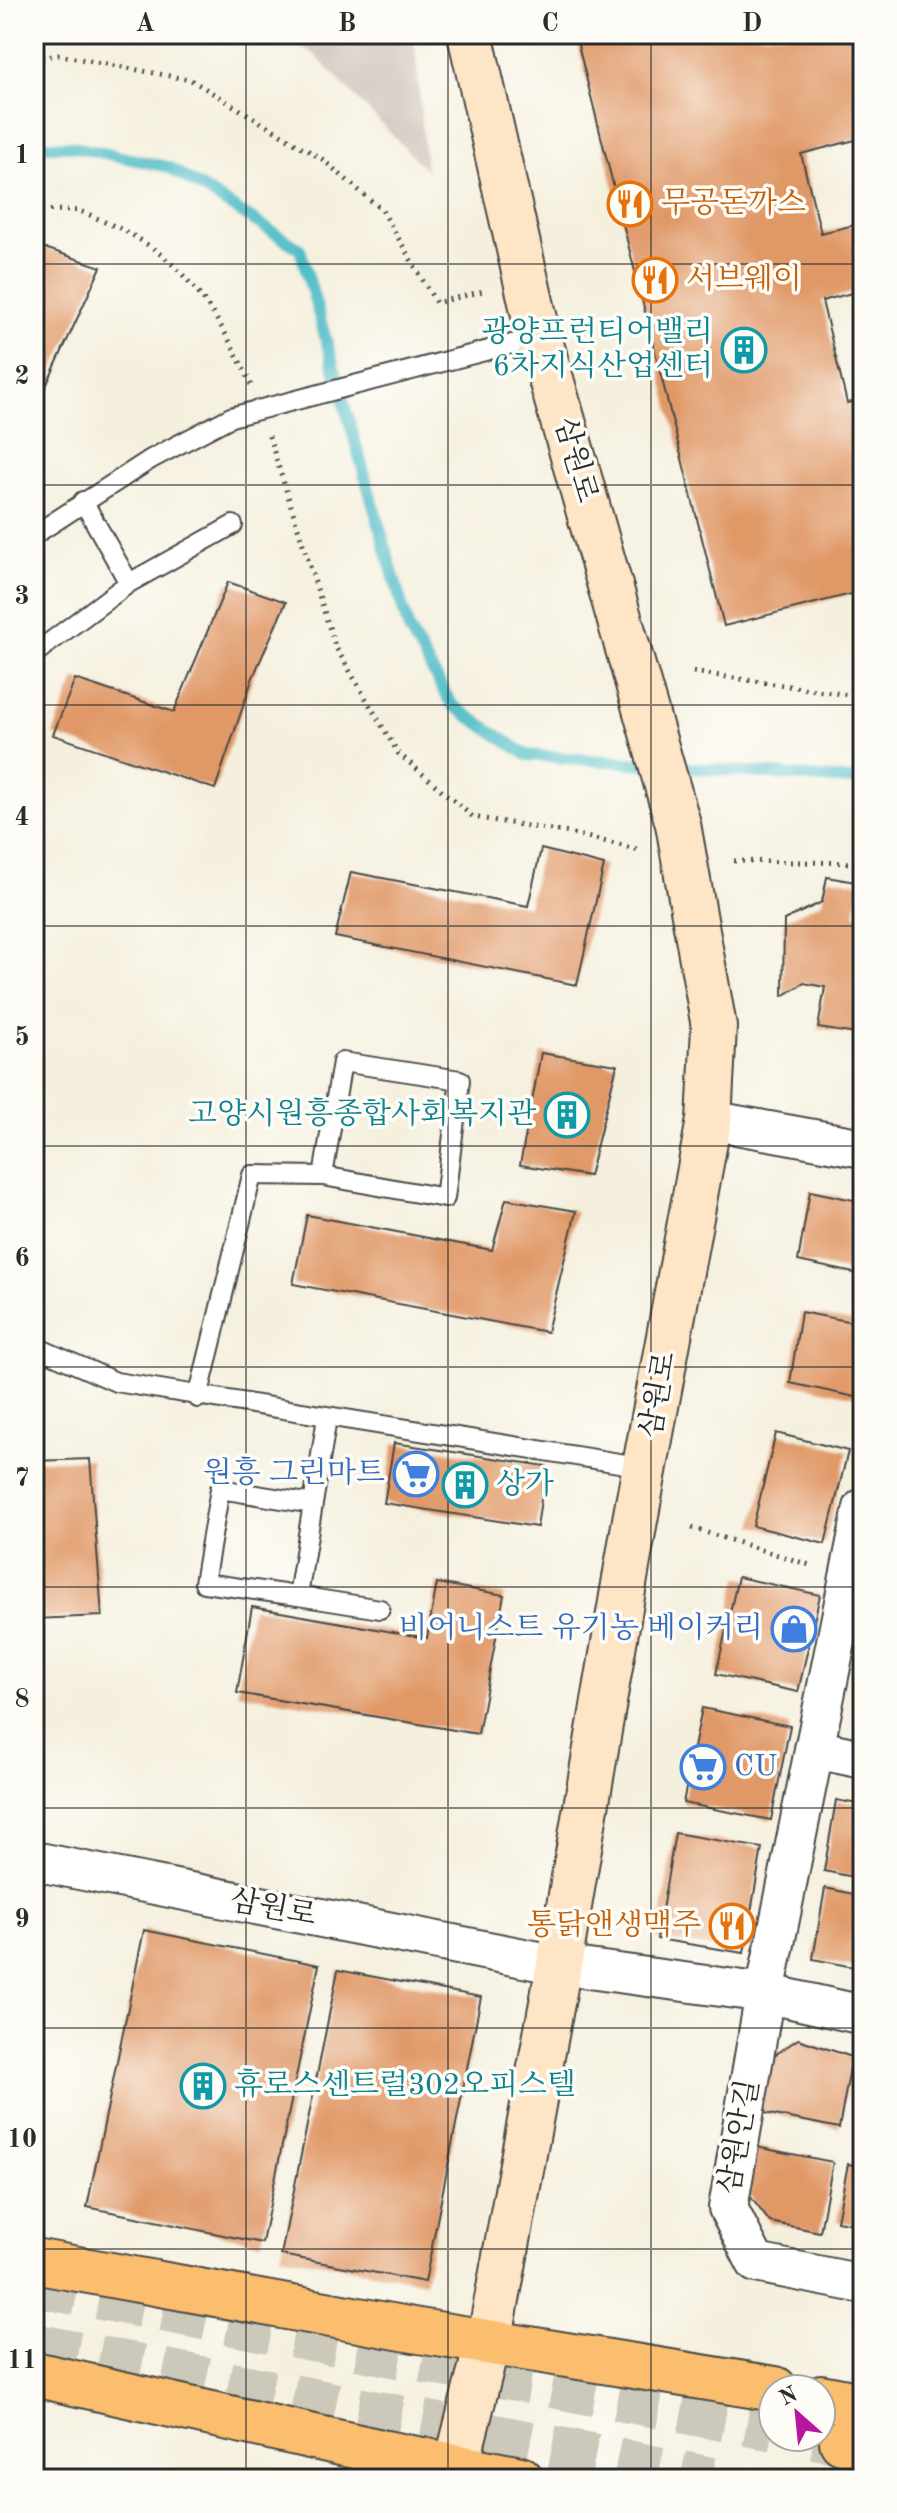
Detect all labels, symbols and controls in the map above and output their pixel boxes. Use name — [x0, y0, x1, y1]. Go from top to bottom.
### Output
text: A — [135, 11, 155, 37]
text: B — [338, 11, 356, 37]
text: C — [541, 11, 559, 37]
text: D — [742, 11, 762, 37]
text: 1 — [14, 143, 30, 169]
restaurant icon: 무공돈까스 — [606, 180, 654, 228]
place label: 무공돈까스 — [661, 187, 806, 219]
restaurant icon: 서브웨이 — [631, 256, 679, 304]
place label: 서브웨이 — [686, 263, 802, 295]
place label: 광양프런티어밸리 6차지식산업센터 — [481, 316, 713, 382]
building icon: 광양프런티어밸리 6차지식산업센터 — [720, 326, 768, 374]
text: 2 — [14, 364, 30, 390]
street label: 삼원로 — [549, 414, 603, 506]
text: 3 — [14, 584, 30, 610]
text: 4 — [14, 805, 30, 831]
text: 5 — [14, 1025, 30, 1051]
building icon: 고양시원흥종합사회복지관 — [543, 1091, 591, 1139]
place label: 고양시원흥종합사회복지관 — [188, 1097, 537, 1130]
text: 6 — [14, 1246, 30, 1272]
street label: 삼원로 — [635, 1349, 681, 1440]
supermarket icon: 원흥 그린마트 — [392, 1450, 440, 1498]
place label: 원흥 그린마트 — [203, 1456, 385, 1489]
building icon: 상가 — [441, 1461, 489, 1509]
text: 7 — [14, 1466, 30, 1492]
place label: 상가 — [496, 1468, 554, 1500]
shop icon: 비어니스트 유기농 베이커리 — [770, 1605, 818, 1653]
place label: 비어니스트 유기농 베이커리 — [398, 1611, 763, 1644]
text: 8 — [14, 1687, 30, 1713]
supermarket icon: CU — [679, 1743, 727, 1791]
place label: CU — [734, 1752, 778, 1782]
street label: 삼원로 — [227, 1884, 319, 1932]
restaurant icon: 통닭앤생맥주 — [708, 1902, 756, 1950]
text: 9 — [14, 1907, 30, 1933]
place label: 통닭앤생맥주 — [527, 1909, 701, 1941]
building icon: 휴로스센트럴302오피스텔 — [179, 2062, 227, 2110]
place label: 휴로스센트럴302오피스텔 — [234, 2068, 576, 2101]
street label: 삼원안길 — [713, 2077, 765, 2197]
text: 10 — [7, 2127, 37, 2153]
text: 11 — [7, 2348, 37, 2374]
north arrow — [757, 2373, 837, 2453]
text: N — [776, 2383, 801, 2411]

